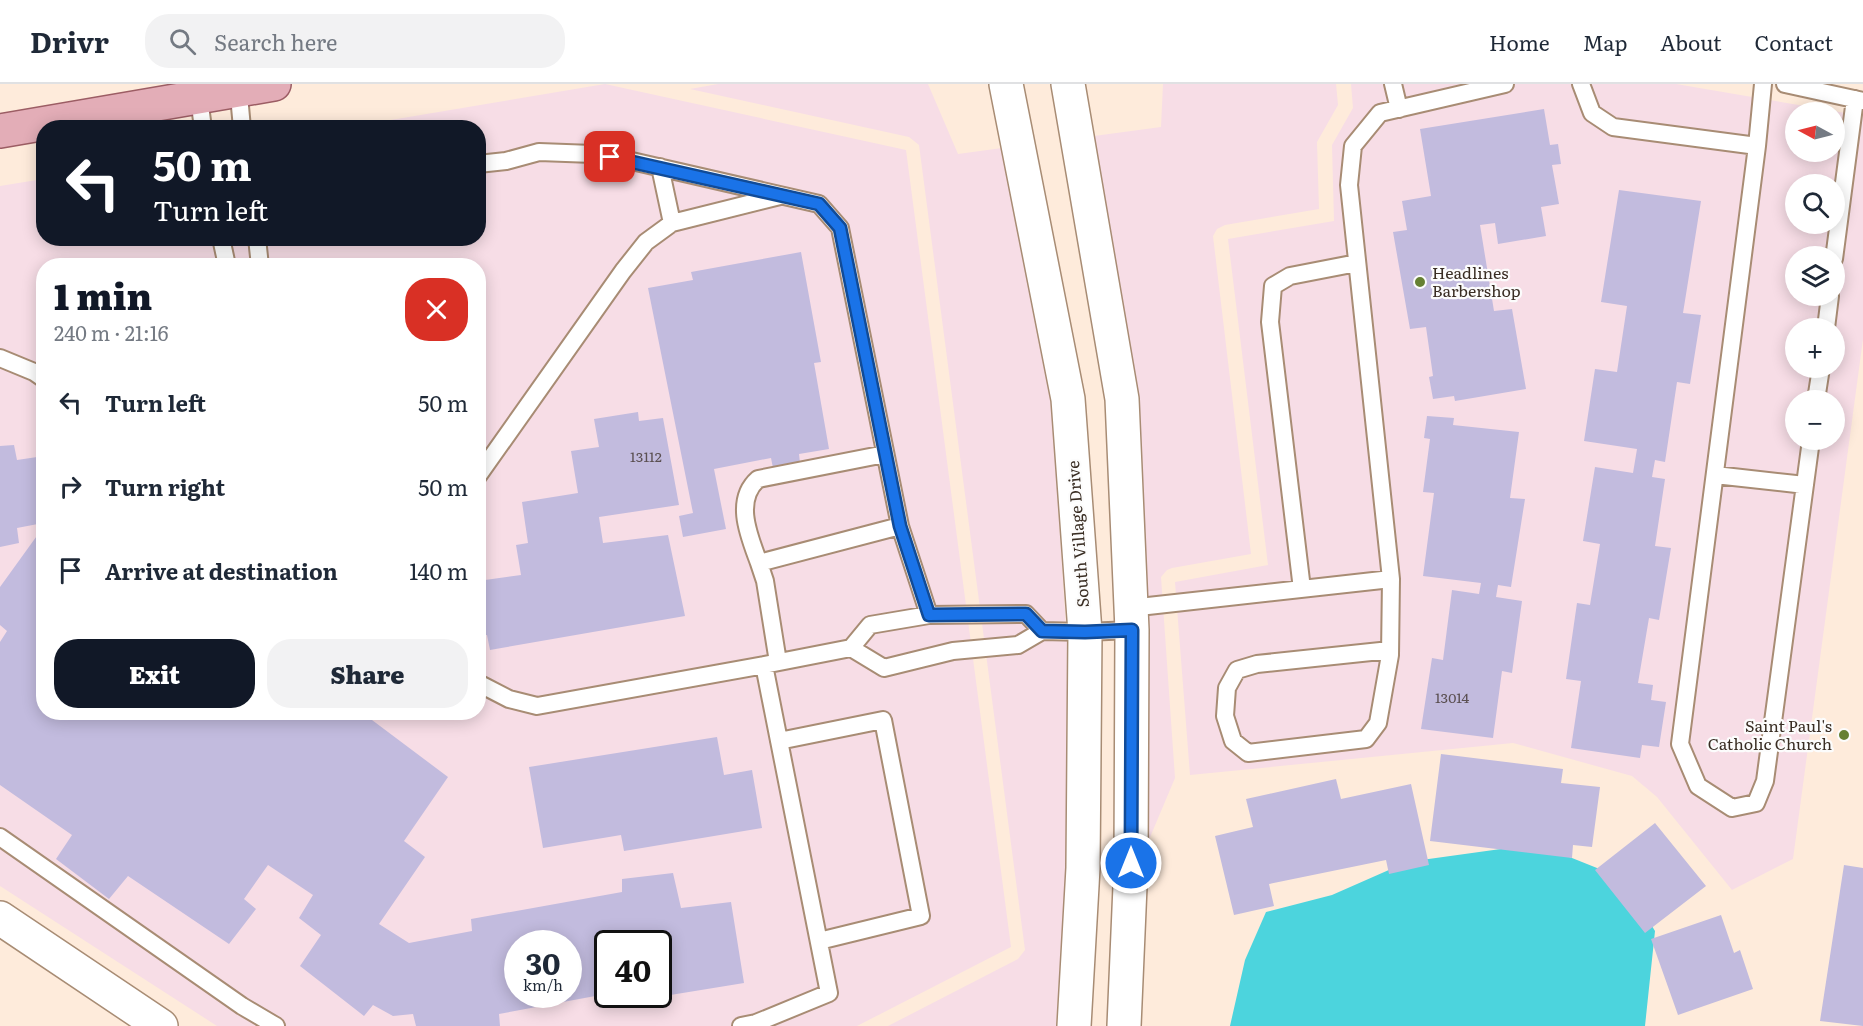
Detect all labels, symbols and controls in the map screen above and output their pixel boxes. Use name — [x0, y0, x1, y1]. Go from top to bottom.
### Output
search box — [145, 14, 565, 68]
text: Drivr — [30, 20, 109, 62]
icon: search — [166, 25, 199, 58]
text: Search here — [214, 25, 337, 58]
text: Home — [1489, 26, 1550, 57]
text: Map — [1583, 26, 1627, 57]
text: About — [1660, 26, 1722, 57]
text: Contact — [1755, 26, 1833, 57]
north arrow — [1785, 102, 1845, 162]
map controls — [1785, 102, 1845, 450]
pin — [584, 131, 635, 182]
text: 50 m — [153, 132, 252, 194]
icon: arrive — [593, 140, 626, 173]
icon: left — [54, 144, 132, 222]
button: search — [1785, 174, 1845, 234]
text: Turn left — [153, 189, 268, 229]
button: layers — [1785, 246, 1845, 306]
place label: Headlines Barbershop — [1432, 260, 1521, 302]
text: 1 min — [54, 268, 152, 321]
marker: Headlines Barbershop — [1413, 275, 1427, 289]
button: close — [405, 278, 468, 341]
text: 240 m · 21:16 — [54, 317, 169, 347]
button: + — [1785, 318, 1845, 378]
icon: left — [54, 386, 87, 419]
text: Turn left — [105, 386, 206, 419]
text: 50 m — [418, 386, 468, 419]
button: − — [1785, 390, 1845, 450]
house number: 13112 — [630, 446, 662, 466]
street label: South Village Drive — [1060, 460, 1094, 608]
icon: right — [54, 470, 87, 503]
text: Turn right — [105, 470, 225, 503]
text: 50 m — [418, 470, 468, 503]
icon: arrive — [54, 554, 87, 587]
text: Arrive at destination — [105, 554, 338, 587]
text: 140 m — [409, 554, 468, 587]
button: Exit — [54, 639, 255, 708]
button: Share — [267, 639, 468, 708]
house number: 13014 — [1435, 687, 1469, 707]
place label: Saint Paul's Catholic Church — [1708, 713, 1832, 755]
marker: Saint Paul's Catholic Church — [1837, 728, 1851, 742]
position arrow — [1099, 831, 1163, 895]
speed limit sign: 40 — [594, 930, 672, 1008]
text: 30 — [525, 940, 561, 984]
text: km/h — [523, 973, 563, 996]

